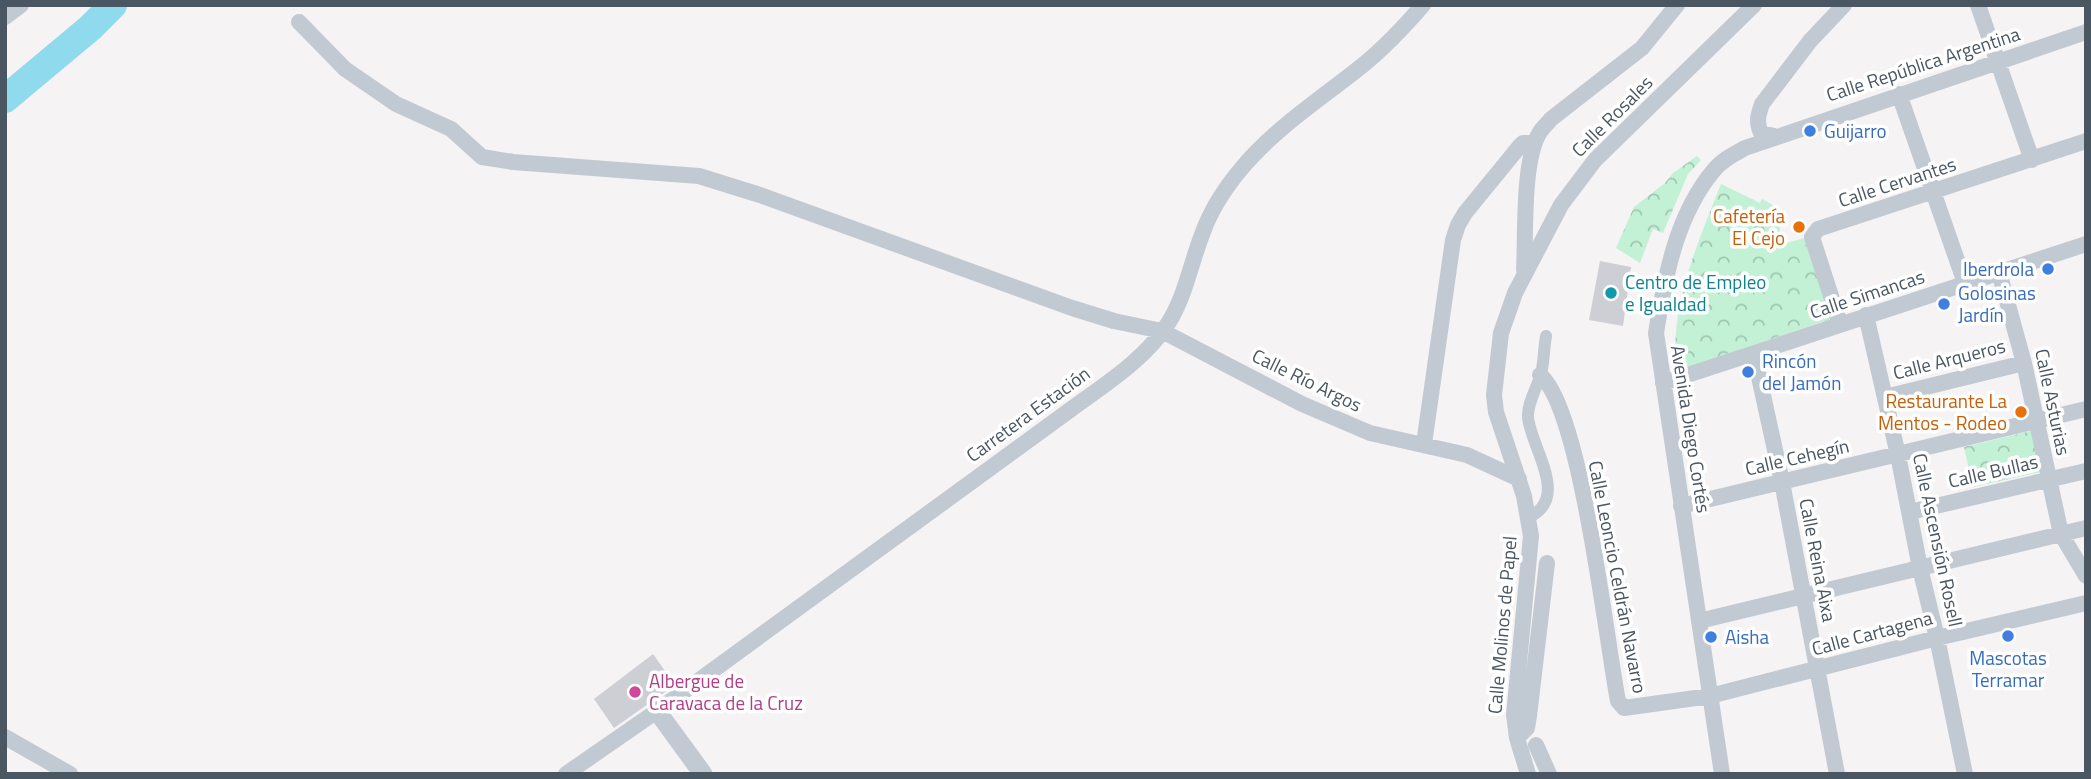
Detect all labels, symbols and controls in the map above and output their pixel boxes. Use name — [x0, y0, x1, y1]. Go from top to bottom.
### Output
street label: Calle República Argentina — [1822, 18, 2024, 109]
street label: Calle Rosales — [1564, 68, 1659, 163]
place label: Guijarro — [1824, 116, 1887, 145]
marker: Guijarro — [1802, 123, 1818, 139]
street label: Calle Cervantes — [1834, 149, 1960, 214]
place label: Cafetería El Cejo — [1713, 201, 1785, 252]
marker: Cafetería El Cejo — [1791, 219, 1807, 235]
place label: Iberdrola — [1963, 254, 2034, 283]
street label: Calle Simancas — [1806, 261, 1928, 326]
marker: Iberdrola — [2040, 261, 2056, 277]
place label: Centro de Empleo e Igualdad — [1625, 267, 1766, 318]
place label: Golosinas Jardín — [1958, 278, 2036, 329]
marker: Centro de Empleo e Igualdad — [1603, 285, 1619, 301]
marker: Golosinas Jardín — [1936, 296, 1952, 312]
street label: Calle Arqueros — [1890, 330, 2008, 386]
street label: Calle Río Argos — [1247, 340, 1367, 419]
street label: Avenida Diego Cortés — [1664, 343, 1719, 515]
place label: Rincón del Jamón — [1762, 346, 1841, 397]
street label: Calle Asturias — [2028, 346, 2079, 458]
street label: Carretera Estación — [960, 359, 1096, 469]
marker: Rincón del Jamón — [1740, 364, 1756, 380]
place label: Restaurante La Mentos - Rodeo — [1878, 386, 2007, 437]
marker: Restaurante La Mentos - Rodeo — [2013, 404, 2029, 420]
street label: Calle Cehegín — [1742, 430, 1852, 483]
street label: Calle Bullas — [1945, 446, 2041, 495]
street label: Calle Ascensión Rosell — [1906, 450, 1971, 629]
street label: Calle Leoncio Celdrán Navarro — [1582, 458, 1655, 696]
street label: Calle Reina Aixa — [1792, 496, 1845, 625]
street label: Calle Molinos de Papel — [1479, 535, 1524, 715]
street label: Calle Cartagena — [1808, 602, 1936, 663]
place label: Aisha — [1725, 622, 1770, 651]
marker: Mascotas Terramar — [2000, 628, 2016, 644]
marker: Aisha — [1703, 629, 1719, 645]
place label: Mascotas Terramar — [1969, 643, 2047, 694]
place label: Albergue de Caravaca de la Cruz — [649, 666, 803, 717]
marker: Albergue de Caravaca de la Cruz — [627, 684, 643, 700]

